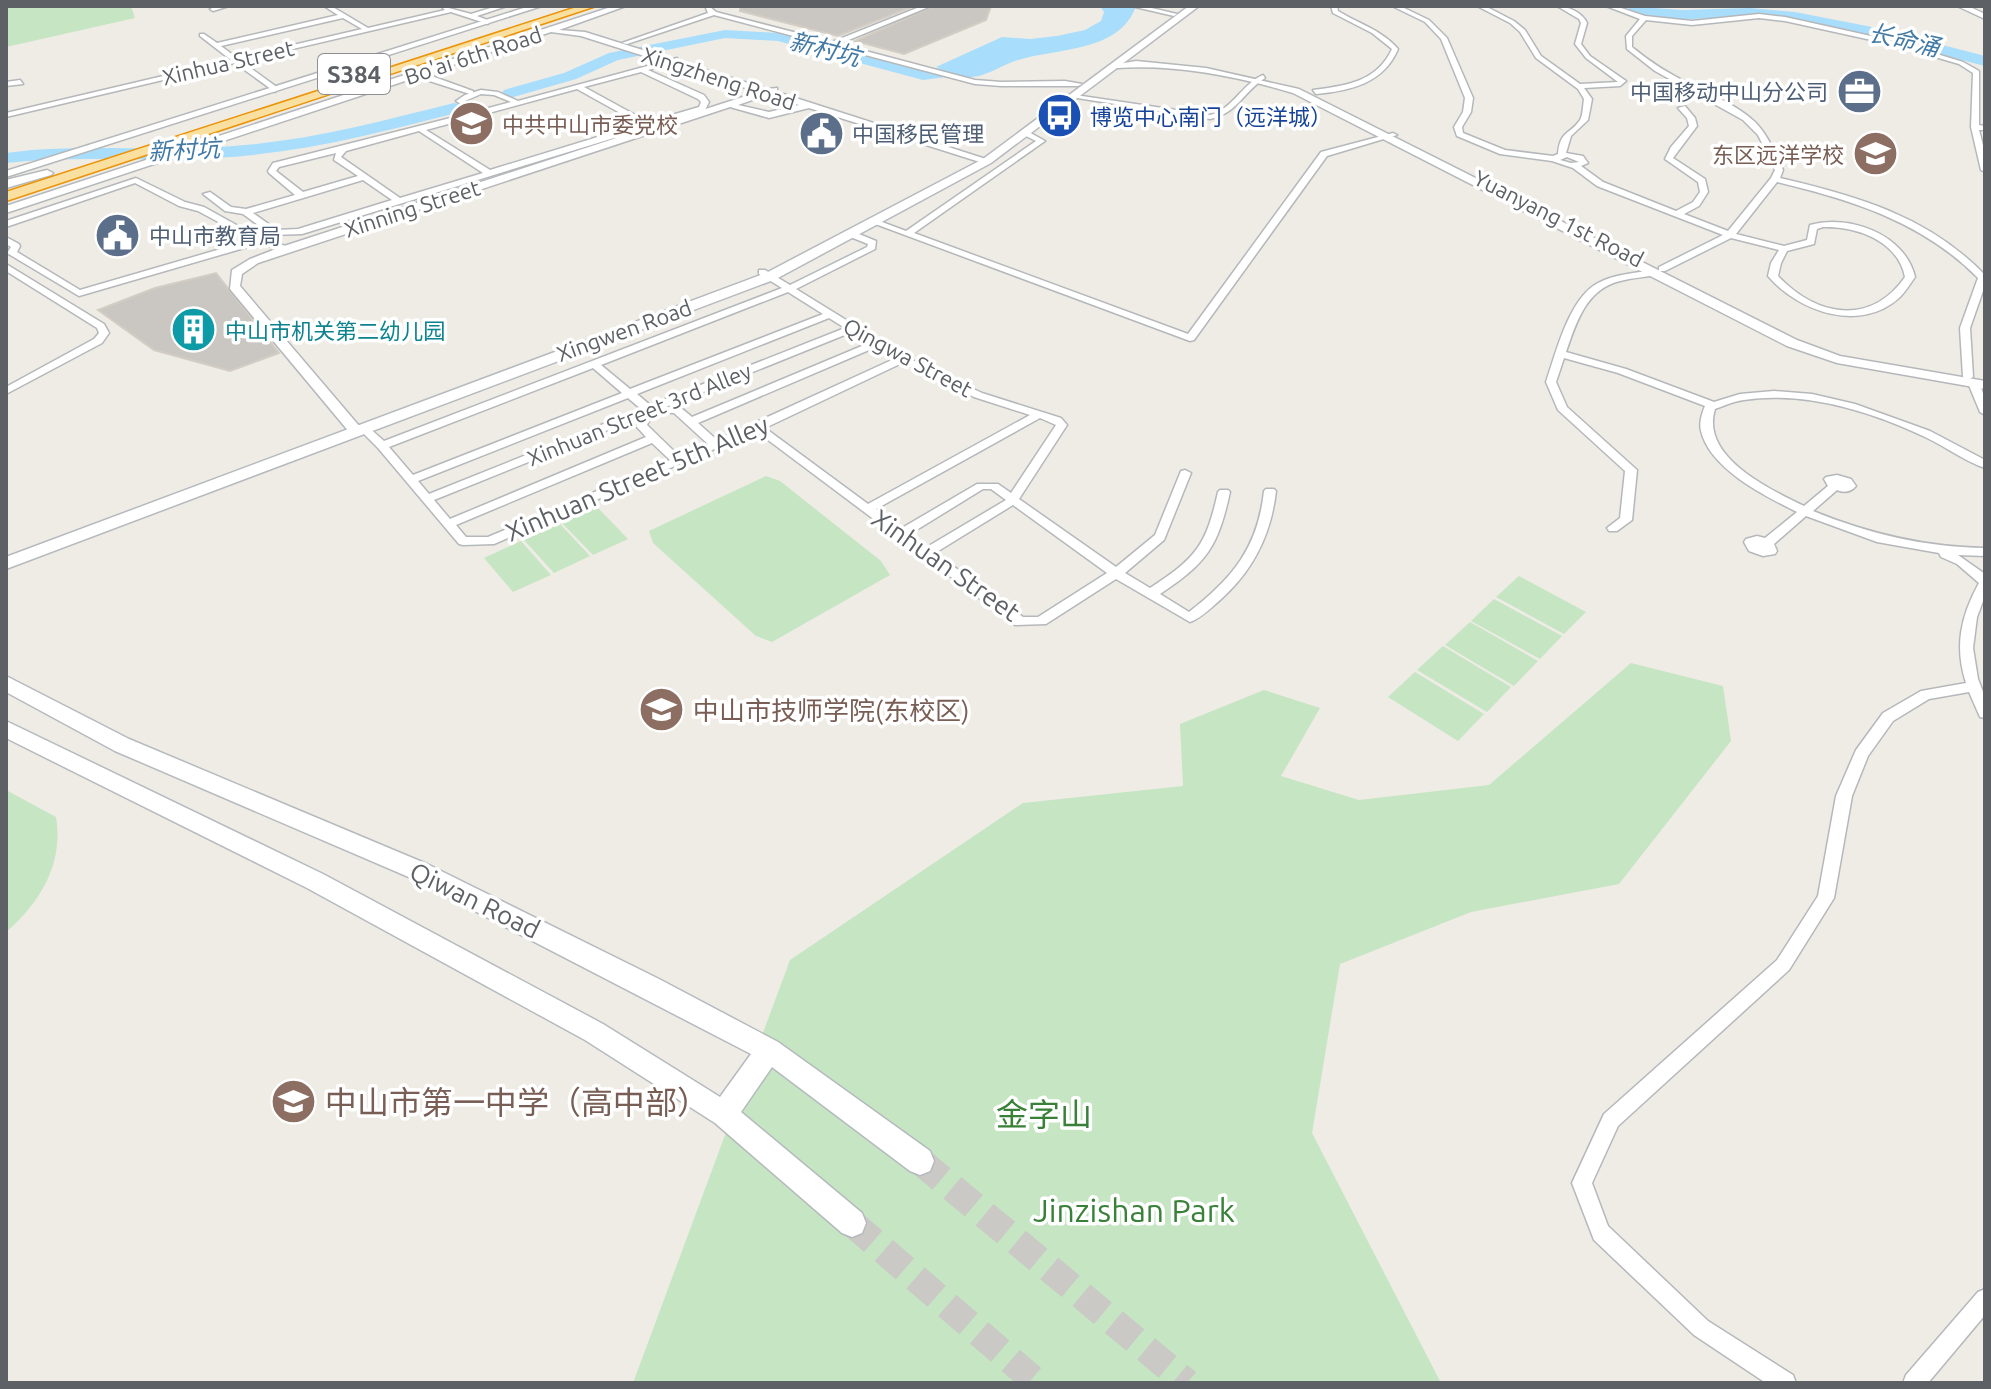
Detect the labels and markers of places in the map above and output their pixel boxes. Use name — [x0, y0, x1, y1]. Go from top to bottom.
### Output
office icon: 中国移动中山分公司 — [1835, 67, 1883, 115]
place label: 中国移动中山分公司 — [1630, 79, 1828, 104]
bus stop icon: 博览中心南门（远洋城） — [1035, 92, 1083, 140]
school or university icon: 中共中山市委党校 — [447, 100, 495, 148]
place label: 博览中心南门（远洋城） — [1090, 104, 1332, 129]
public building icon: 中国移民管理 — [797, 109, 845, 157]
place label: 中共中山市委党校 — [502, 112, 678, 137]
place label: 中国移民管理 — [852, 121, 984, 146]
school or university icon: 东区远洋学校 — [1851, 130, 1899, 178]
place label: 东区远洋学校 — [1712, 142, 1844, 167]
public building icon: 中山市教育局 — [94, 211, 142, 259]
place label: 中山市教育局 — [149, 223, 281, 248]
building icon: 中山市机关第二幼儿园 — [170, 306, 218, 354]
place label: 中山市机关第二幼儿园 — [225, 318, 445, 343]
school or university icon: 中山市技师学院(东校区) — [638, 686, 686, 734]
place label: 中山市技师学院(东校区) — [693, 696, 969, 725]
school or university icon: 中山市第一中学（高中部） — [270, 1078, 318, 1126]
place label: 中山市第一中学（高中部） — [325, 1084, 709, 1120]

